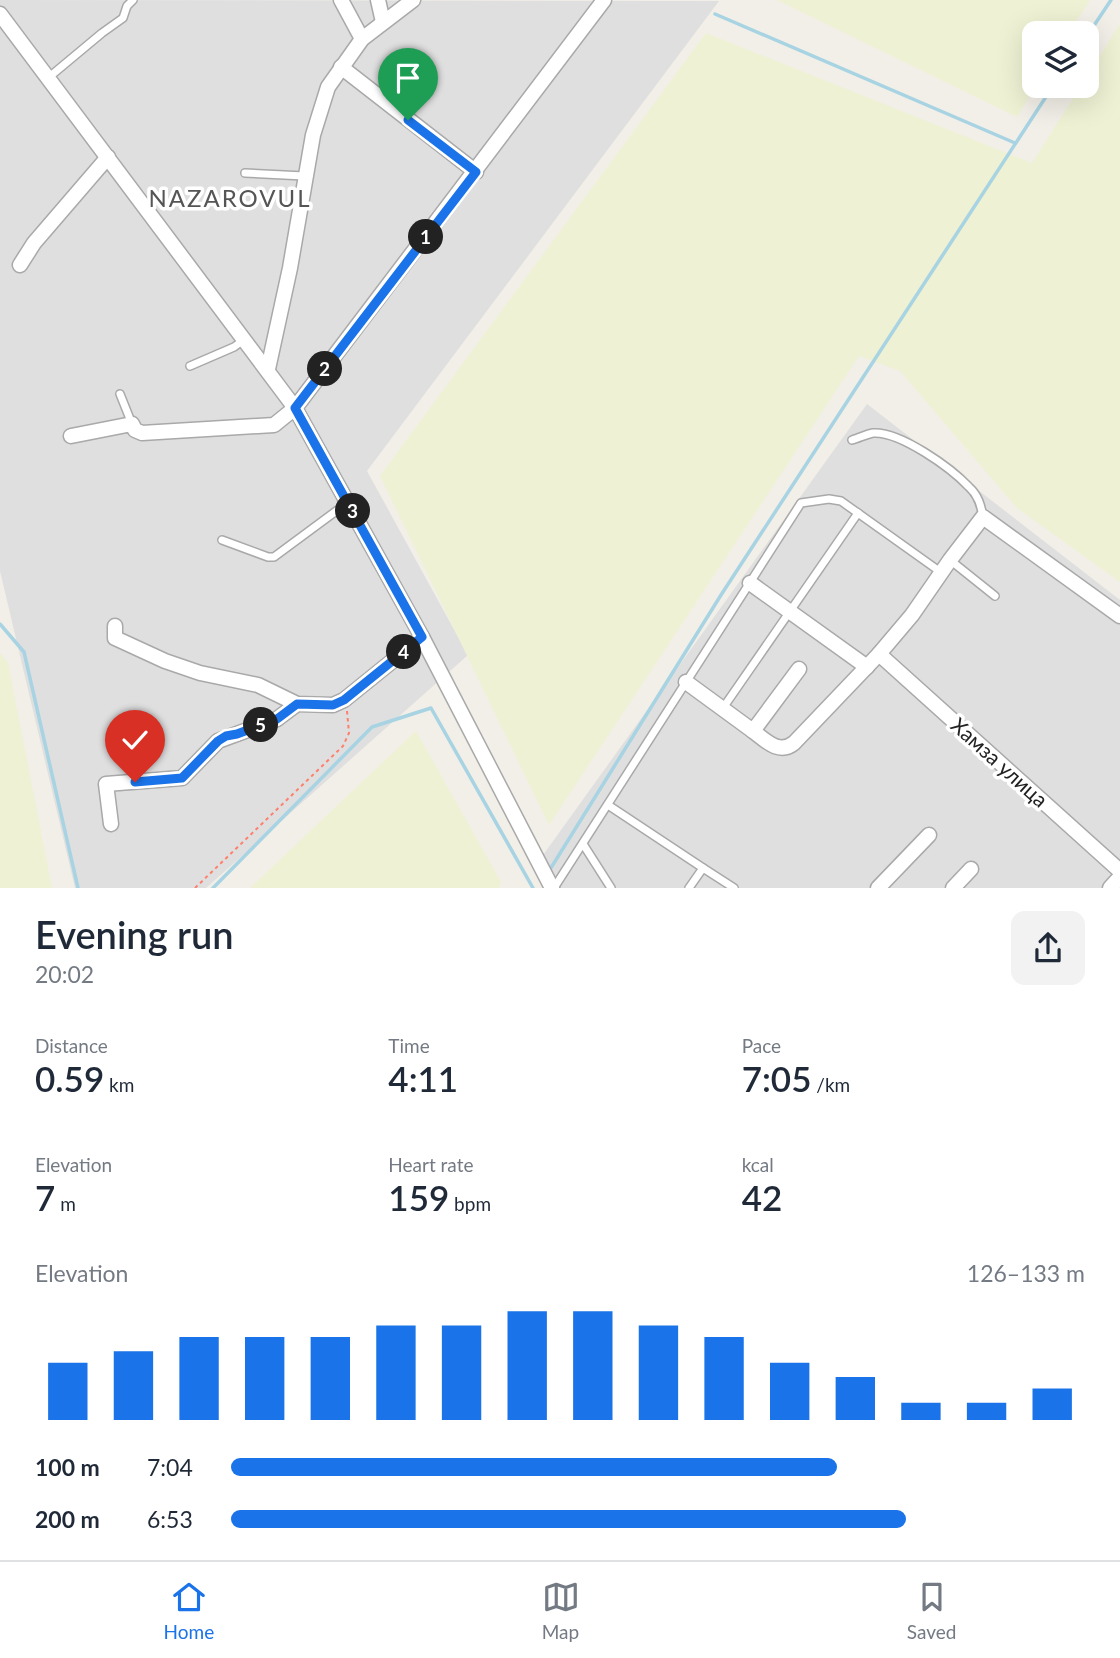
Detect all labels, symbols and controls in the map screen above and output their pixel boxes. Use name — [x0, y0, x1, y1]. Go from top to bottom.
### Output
map controls — [1022, 21, 1099, 98]
button: layers — [1022, 21, 1099, 98]
pin — [378, 48, 438, 120]
icon: arrive — [389, 59, 427, 97]
district label: NAZAROVUL — [148, 183, 312, 212]
pin: 1 — [408, 219, 444, 254]
text: 1 — [420, 225, 431, 248]
pin: 2 — [308, 352, 342, 386]
text: 2 — [319, 357, 330, 380]
pin: 3 — [336, 494, 370, 528]
text: 3 — [347, 499, 358, 522]
pin: 4 — [386, 634, 422, 670]
text: 4 — [398, 640, 409, 663]
pin: 5 — [244, 708, 278, 742]
pin — [105, 710, 165, 782]
street label: Хамза улица — [947, 712, 1053, 812]
text: 5 — [255, 713, 266, 736]
icon: check — [116, 721, 154, 759]
text: Evening run — [35, 911, 234, 957]
button: share — [1011, 911, 1085, 985]
text: 20:02 — [35, 960, 94, 988]
text: Distance — [35, 1034, 108, 1057]
text: Time — [388, 1034, 430, 1057]
text: Pace — [742, 1034, 781, 1057]
text: 0.59 — [35, 1057, 104, 1099]
text: 4:11 — [388, 1057, 458, 1099]
text: 7:05 — [742, 1057, 811, 1099]
text: km — [104, 1073, 134, 1096]
text: /km — [811, 1073, 850, 1096]
text: Elevation — [35, 1153, 112, 1176]
text: Heart rate — [388, 1153, 474, 1176]
text: kcal — [742, 1153, 774, 1176]
text: 7 — [35, 1176, 55, 1218]
text: 159 — [388, 1176, 449, 1218]
text: 42 — [742, 1176, 782, 1218]
text: m — [55, 1192, 76, 1215]
text: bpm — [449, 1192, 491, 1215]
text: Elevation — [35, 1259, 128, 1287]
text: 126–133 m — [967, 1259, 1085, 1287]
text: 100 m — [35, 1453, 100, 1481]
text: 7:04 — [147, 1453, 193, 1481]
text: 200 m — [35, 1505, 100, 1533]
text: 6:53 — [147, 1505, 193, 1533]
tab: Home — [164, 1578, 214, 1643]
tab: Map — [542, 1578, 580, 1643]
tab: Saved — [907, 1578, 956, 1643]

